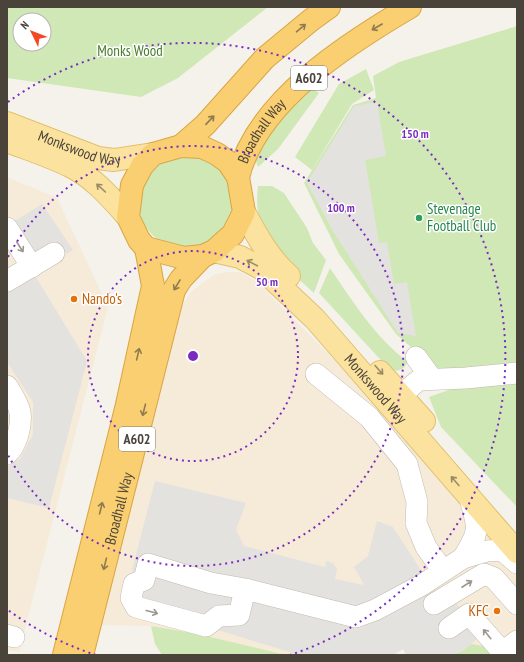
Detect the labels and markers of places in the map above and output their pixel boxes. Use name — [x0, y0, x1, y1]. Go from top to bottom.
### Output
place label: Stevenage Football Club — [427, 199, 496, 235]
marker: Stevenage Football Club — [414, 213, 424, 223]
place label: Nando's — [82, 289, 122, 308]
marker: Nando's — [69, 294, 79, 304]
centre of rings — [186, 349, 200, 363]
place label: KFC — [469, 601, 489, 620]
marker: KFC — [492, 606, 502, 616]

